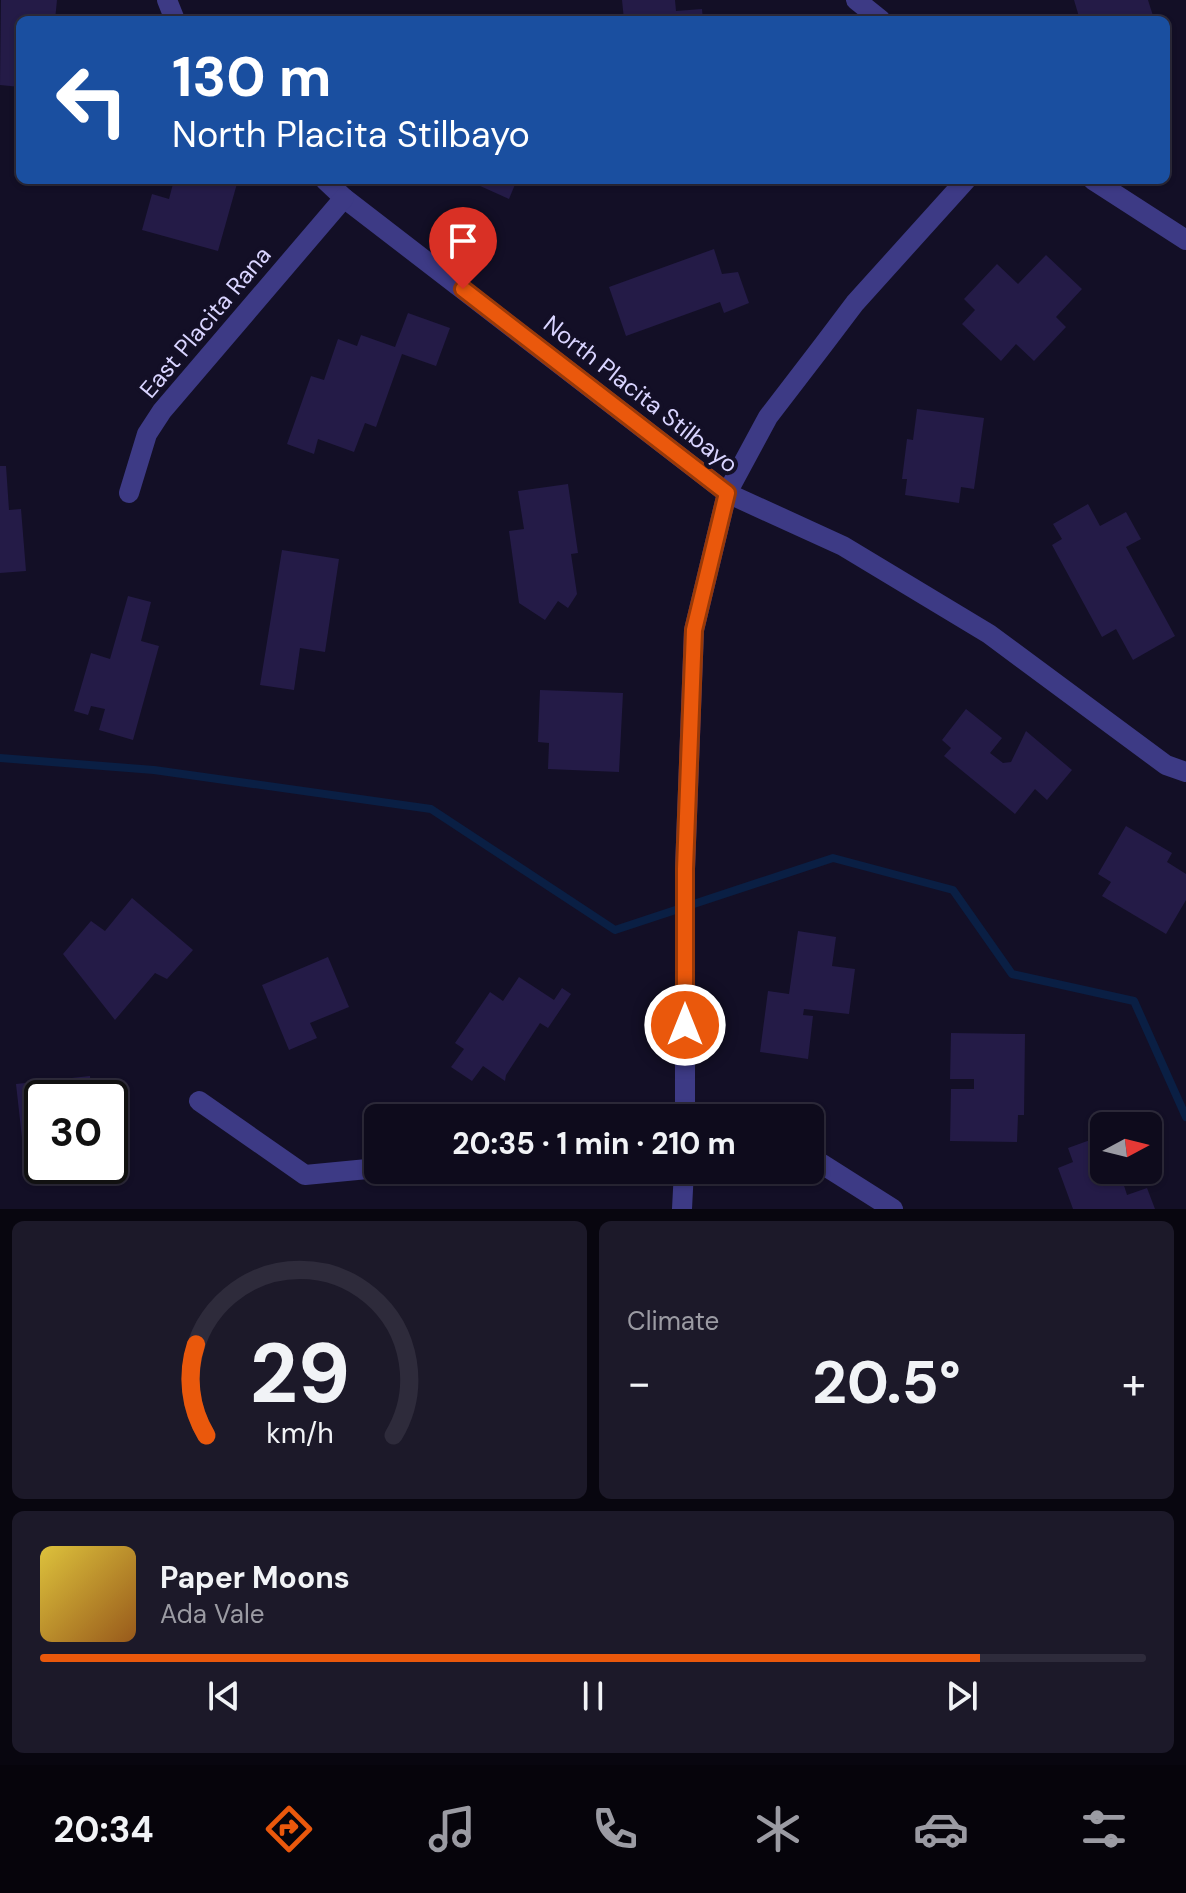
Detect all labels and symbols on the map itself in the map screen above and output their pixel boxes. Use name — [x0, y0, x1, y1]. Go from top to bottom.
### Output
pin — [429, 207, 497, 289]
street label: East Placita Rana — [133, 240, 277, 404]
street label: North Placita Stilbayo — [537, 308, 745, 480]
position arrow — [643, 983, 727, 1067]
speed limit sign: 30 — [24, 1080, 128, 1184]
north arrow — [1090, 1112, 1162, 1184]

